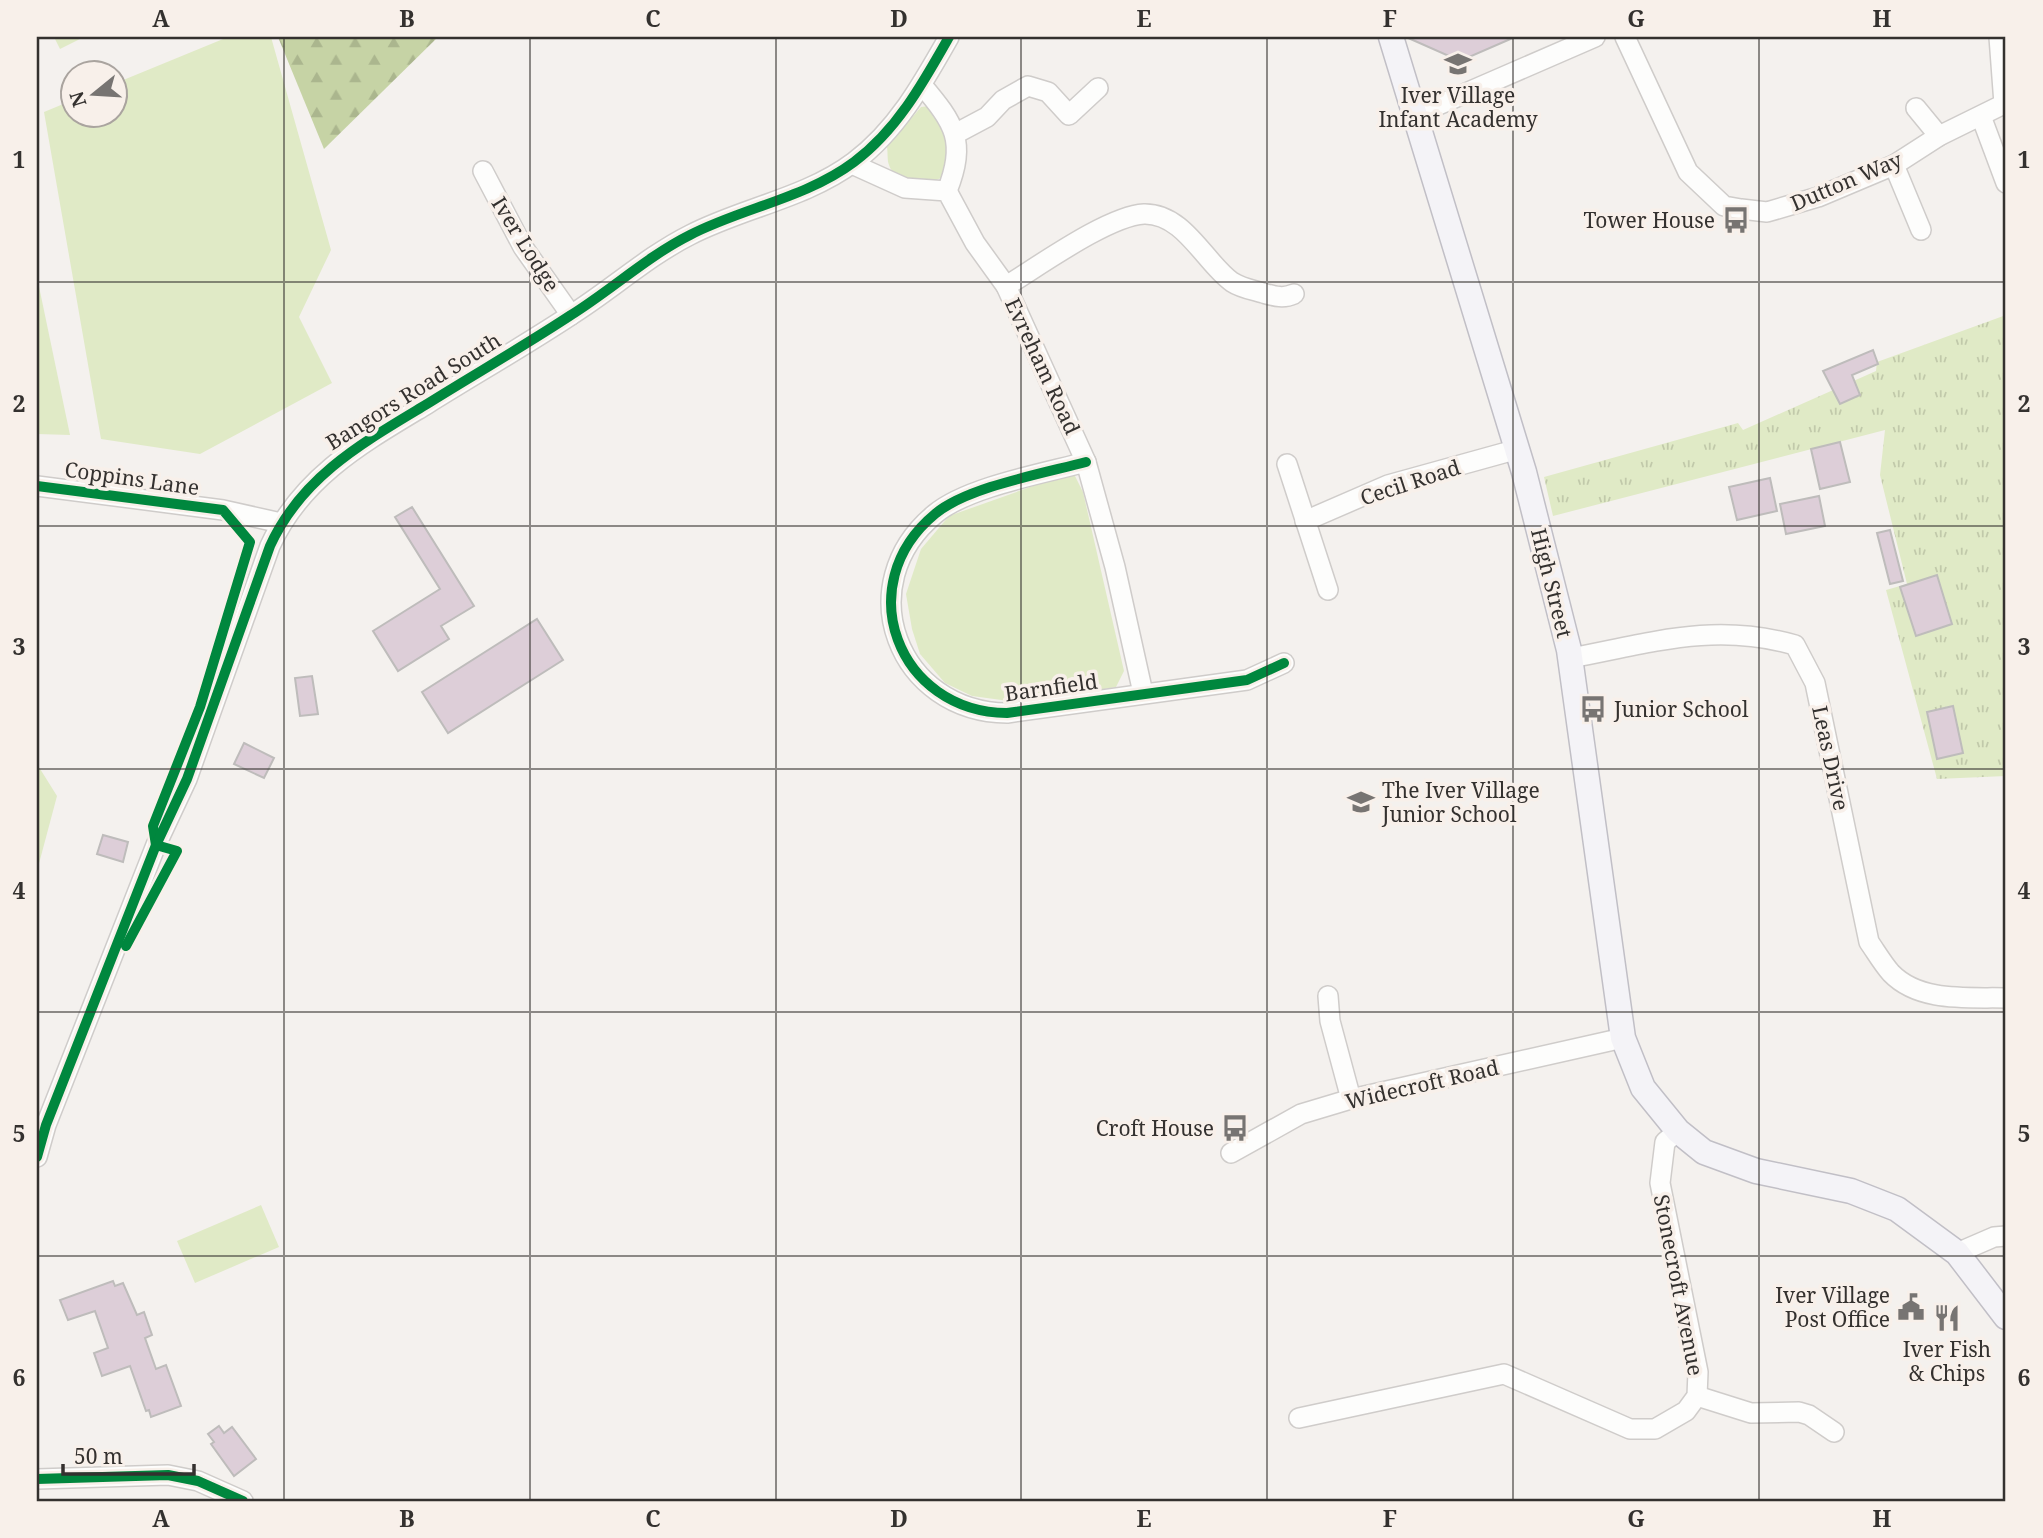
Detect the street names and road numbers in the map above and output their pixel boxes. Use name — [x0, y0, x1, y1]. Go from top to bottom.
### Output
street label: Dutton Way — [1786, 145, 1906, 217]
street label: Iver Lodge — [486, 191, 566, 297]
street label: Evreham Road — [999, 293, 1087, 439]
street label: Bangors Road South — [320, 326, 506, 456]
street label: Cecil Road — [1356, 453, 1464, 511]
street label: Coppins Lane — [63, 455, 201, 501]
street label: High Street — [1525, 525, 1579, 641]
street label: Barnfield — [1003, 667, 1099, 707]
street label: Leas Drive — [1806, 703, 1856, 813]
street label: Widecroft Road — [1343, 1053, 1501, 1115]
street label: Stonecroft Avenue — [1648, 1192, 1710, 1378]

